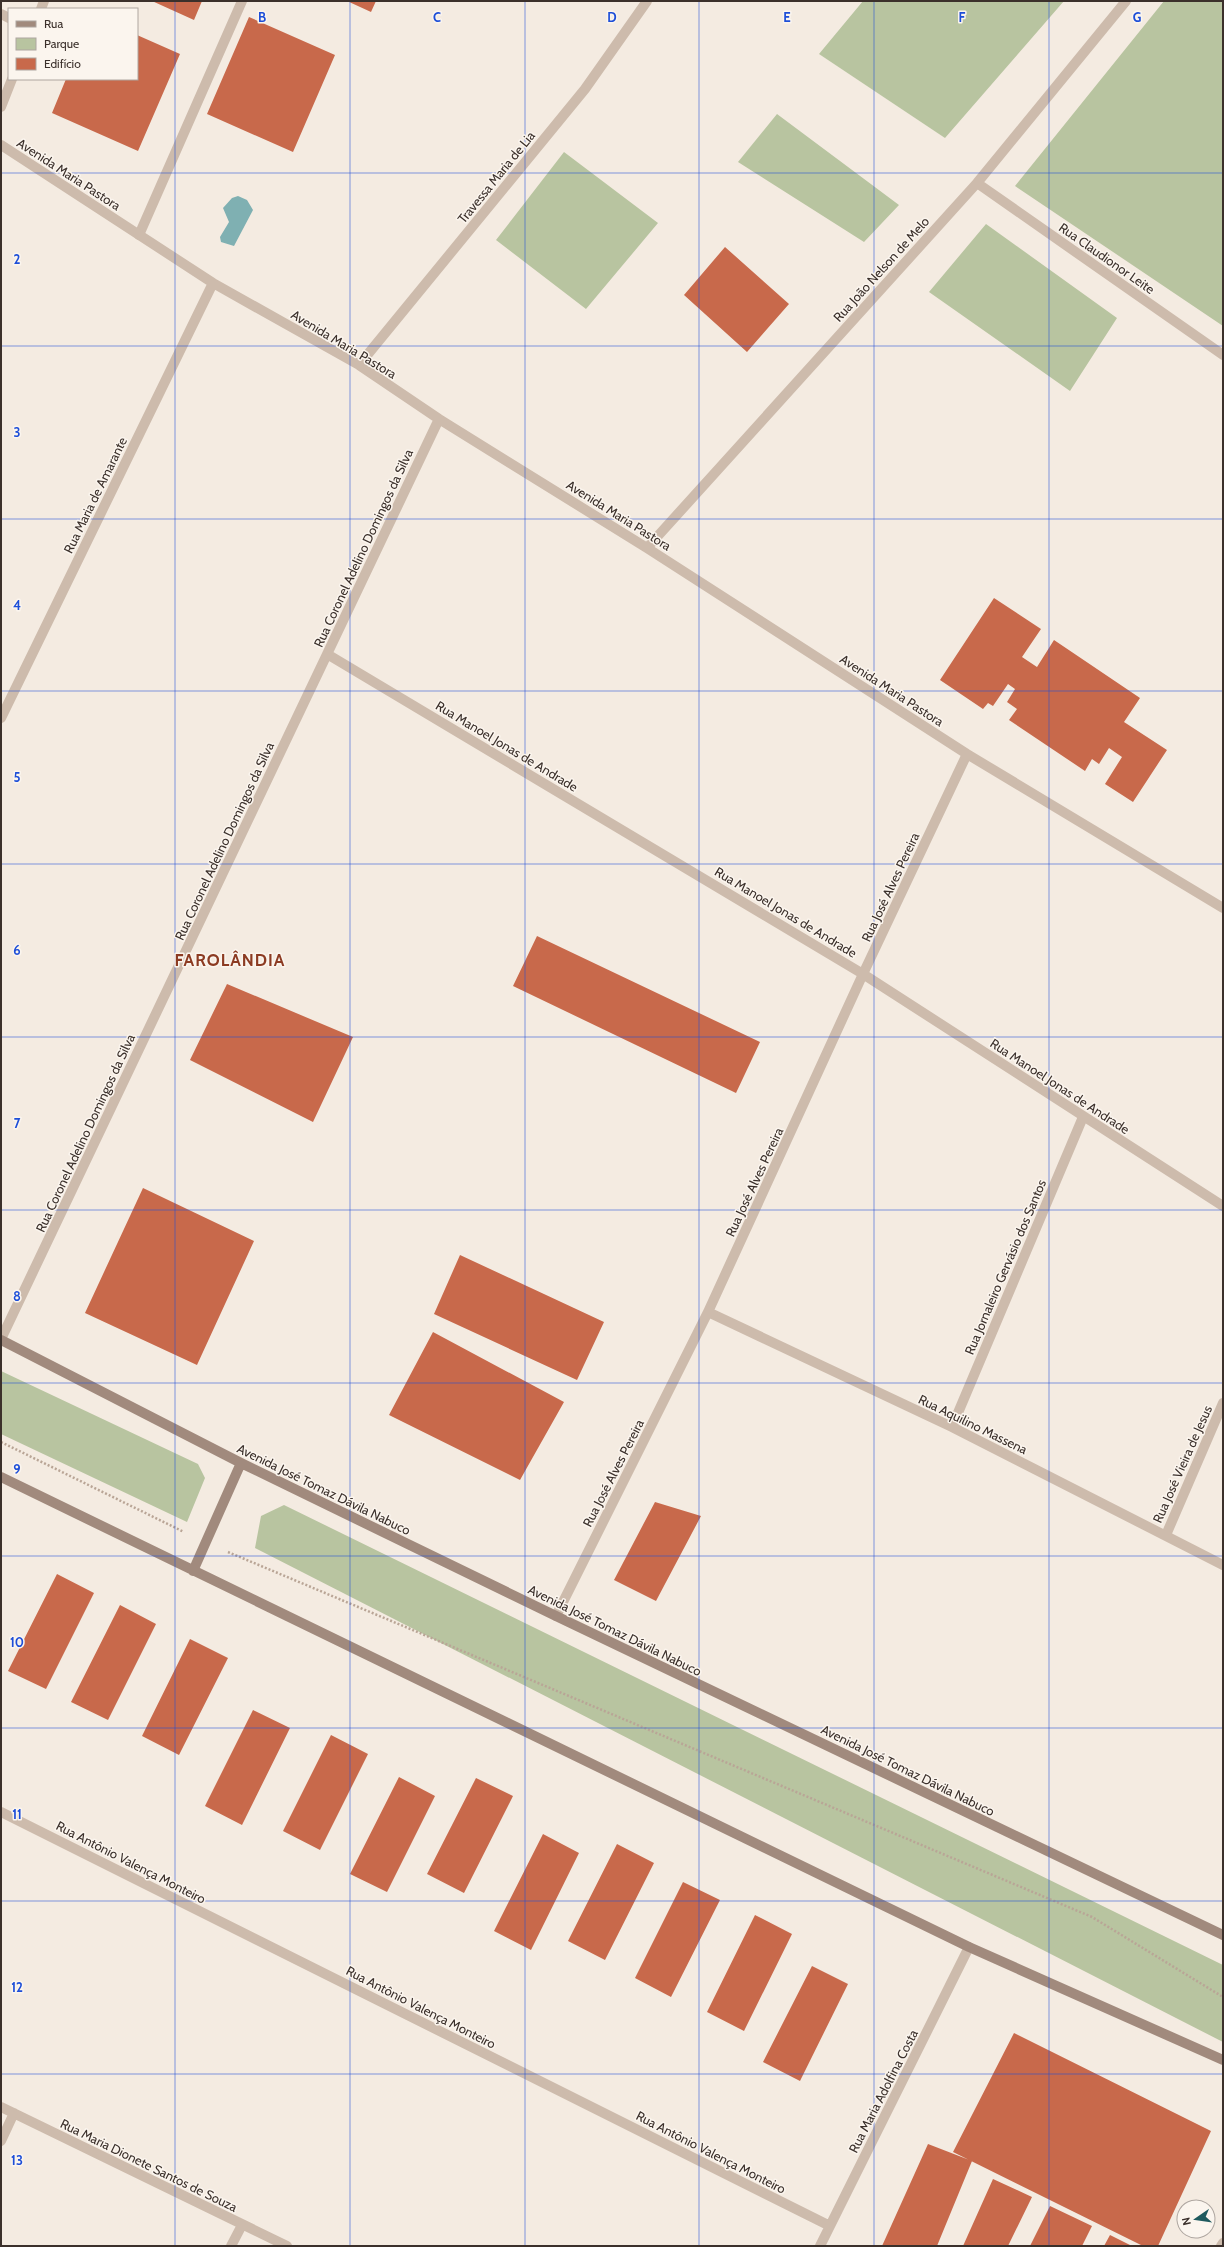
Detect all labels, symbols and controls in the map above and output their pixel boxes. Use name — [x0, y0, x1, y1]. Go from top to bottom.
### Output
legend — [8, 8, 138, 80]
text: B — [258, 9, 266, 25]
text: C — [433, 9, 441, 25]
text: D — [607, 9, 617, 25]
text: E — [783, 9, 791, 25]
text: F — [959, 9, 966, 25]
text: G — [1133, 9, 1142, 25]
text: Rua — [44, 16, 63, 31]
text: Parque — [44, 36, 79, 51]
text: Edifício — [44, 56, 81, 71]
street label: Travessa Maria de Lia — [454, 127, 538, 226]
street label: Avenida Maria Pastora — [14, 135, 124, 214]
street label: Rua João Nelson de Melo — [830, 213, 932, 325]
street label: Rua Claudionor Leite — [1056, 219, 1158, 297]
text: 2 — [14, 251, 21, 267]
street label: Avenida Maria Pastora — [288, 306, 400, 382]
text: 3 — [13, 424, 21, 440]
street label: Rua Maria de Amarante — [60, 434, 130, 556]
street label: Rua Coronel Adelino Domingos da Silva — [310, 446, 416, 650]
street label: Avenida Maria Pastora — [564, 476, 675, 554]
text: 4 — [13, 597, 21, 613]
street label: Avenida Maria Pastora — [837, 651, 947, 730]
street label: Rua Manoel Jonas de Andrade — [433, 697, 581, 795]
street label: Rua Coronel Adelino Domingos da Silva — [171, 739, 277, 943]
text: 5 — [14, 769, 21, 785]
street label: Rua José Alves Pereira — [858, 829, 923, 944]
street label: Rua Manoel Jonas de Andrade — [712, 863, 860, 961]
text: 6 — [13, 942, 21, 958]
district label: FAROLÂNDIA — [174, 950, 286, 970]
street label: Rua Coronel Adelino Domingos da Silva — [32, 1031, 138, 1235]
street label: Rua Manoel Jonas de Andrade — [987, 1035, 1133, 1137]
text: 7 — [14, 1115, 21, 1131]
street label: Rua José Alves Pereira — [722, 1124, 787, 1239]
street label: Rua Jornaleiro Gervásio dos Santos — [961, 1176, 1049, 1357]
text: 8 — [13, 1288, 21, 1304]
street label: Rua Aquilino Massena — [916, 1391, 1031, 1458]
street label: Rua José Vieira de Jesus — [1149, 1402, 1215, 1525]
street label: Rua José Alves Pereira — [579, 1416, 647, 1529]
street label: Avenida José Tomaz Dávila Nabuco — [235, 1440, 413, 1538]
text: 9 — [13, 1461, 21, 1477]
street label: Avenida José Tomaz Dávila Nabuco — [526, 1581, 704, 1679]
text: 10 — [10, 1634, 24, 1650]
street label: Avenida José Tomaz Dávila Nabuco — [819, 1721, 997, 1819]
text: 11 — [12, 1806, 22, 1822]
street label: Rua Antônio Valença Monteiro — [54, 1817, 208, 1907]
street label: Rua Antônio Valença Monteiro — [344, 1962, 498, 2052]
text: 12 — [11, 1979, 23, 1995]
street label: Rua Maria Adolfina Costa — [845, 2026, 921, 2155]
street label: Rua Antônio Valença Monteiro — [634, 2107, 788, 2197]
street label: Rua Maria Dionete Santos de Souza — [58, 2115, 241, 2215]
text: 13 — [11, 2152, 23, 2168]
north arrow — [1176, 2199, 1216, 2239]
text: N — [1179, 2216, 1194, 2227]

